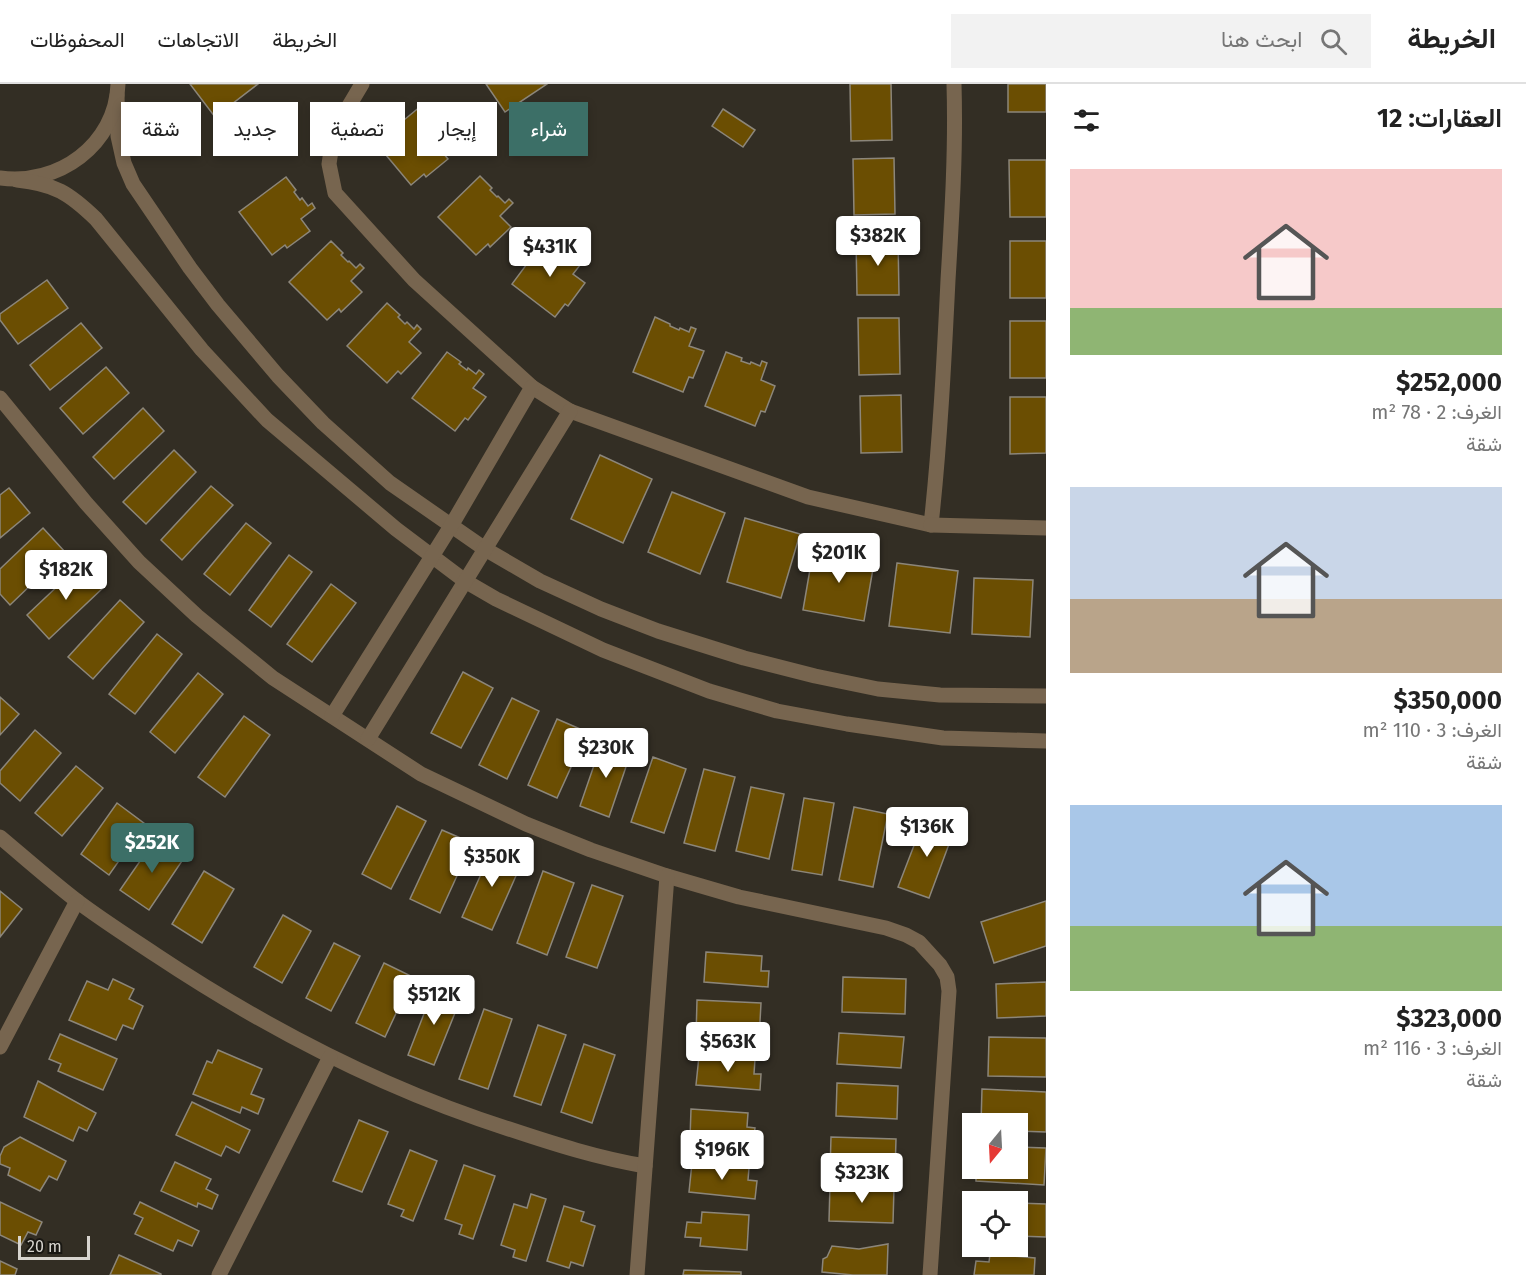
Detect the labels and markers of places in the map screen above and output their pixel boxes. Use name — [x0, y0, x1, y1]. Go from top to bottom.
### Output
pin: $382K — [836, 216, 920, 267]
pin: $431K — [508, 227, 592, 278]
pin: $201K — [797, 533, 881, 584]
pin: $182K — [24, 550, 108, 601]
pin: $230K — [564, 728, 648, 779]
pin: $136K — [885, 807, 969, 858]
pin: $252K — [110, 823, 194, 874]
pin: $350K — [450, 837, 534, 888]
pin: $512K — [392, 975, 476, 1026]
pin: $563K — [686, 1022, 770, 1073]
pin: $196K — [680, 1130, 764, 1181]
pin: $323K — [820, 1153, 904, 1204]

